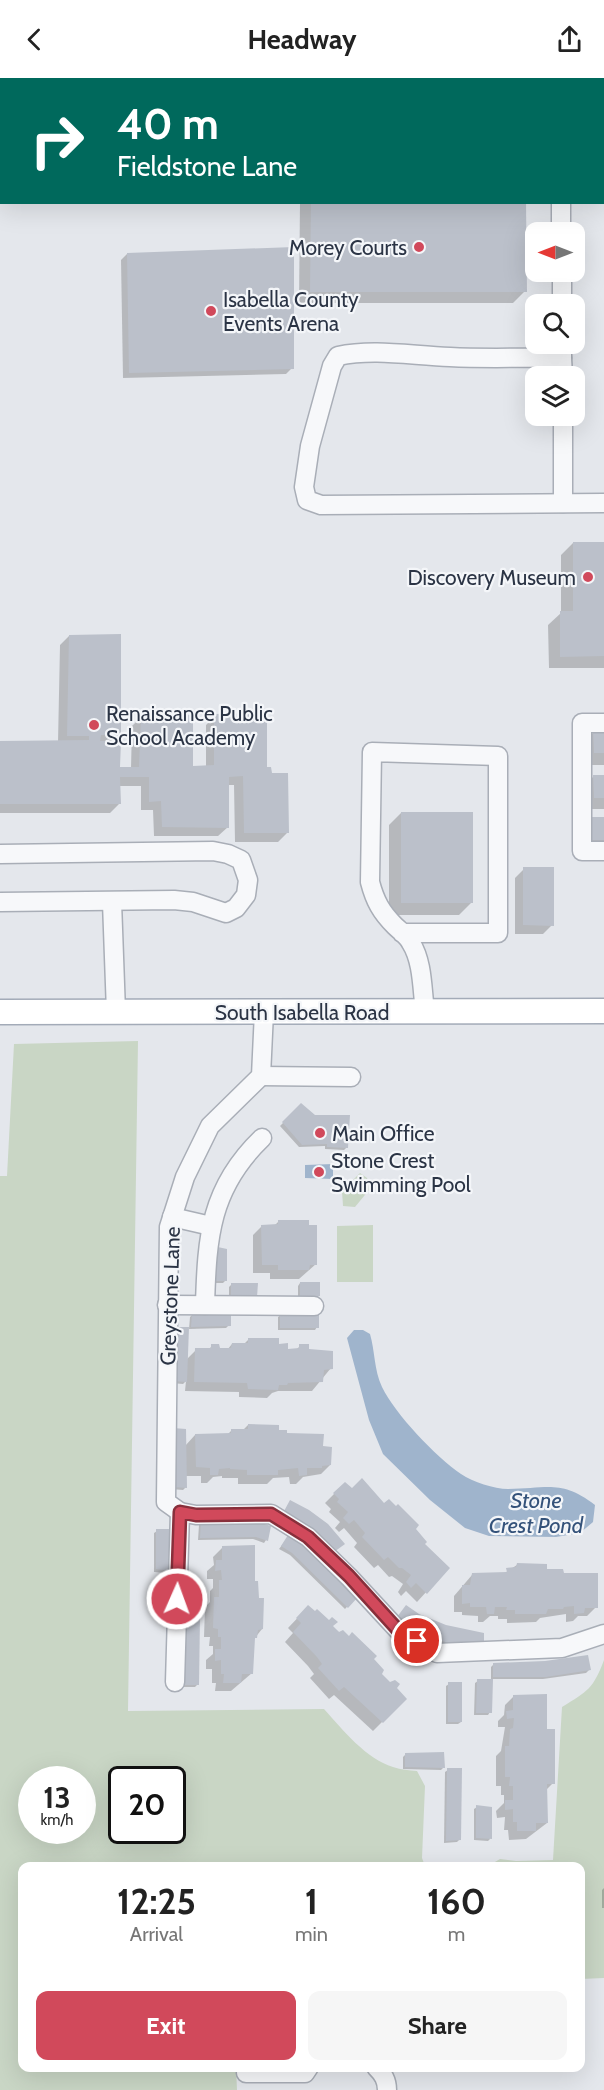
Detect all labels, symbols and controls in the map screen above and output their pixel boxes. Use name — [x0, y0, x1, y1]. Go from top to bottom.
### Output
icon: back — [18, 23, 51, 56]
text: Headway — [248, 23, 356, 56]
icon: share — [553, 23, 586, 56]
text: 40 m — [117, 98, 219, 150]
icon: right — [18, 102, 96, 180]
text: Fieldstone Lane — [117, 150, 297, 183]
north arrow — [525, 222, 585, 282]
map controls — [525, 222, 585, 426]
place label: Morey Courts — [289, 235, 407, 260]
marker: Morey Courts — [412, 240, 426, 254]
place label: Isabella County Events Arena — [223, 287, 359, 336]
button: search — [525, 294, 585, 354]
marker: Isabella County Events Arena — [204, 304, 218, 318]
button: layers — [525, 366, 585, 426]
place label: Discovery Museum — [407, 565, 576, 590]
marker: Discovery Museum — [581, 570, 595, 584]
place label: Renaissance Public School Academy — [106, 701, 273, 750]
marker: Renaissance Public School Academy — [87, 718, 101, 732]
street label: South Isabella Road — [215, 1000, 389, 1025]
place label: Main Office — [332, 1121, 435, 1146]
marker: Main Office — [313, 1126, 327, 1140]
place label: Stone Crest Swimming Pool — [331, 1148, 471, 1197]
marker: Stone Crest Swimming Pool — [312, 1165, 326, 1179]
street label: Greystone Lane — [155, 1226, 185, 1366]
water label: Stone Crest Pond — [489, 1487, 584, 1539]
position arrow — [145, 1567, 209, 1631]
pin — [391, 1615, 442, 1666]
icon: arrive — [400, 1624, 433, 1657]
speed limit sign: 20 — [108, 1766, 186, 1844]
text: 13 — [43, 1779, 71, 1816]
text: km/h — [41, 1811, 73, 1829]
text: 12:25 — [117, 1879, 196, 1923]
text: 1 — [305, 1879, 318, 1923]
text: 160 — [427, 1879, 486, 1923]
text: Arrival — [130, 1922, 183, 1946]
text: min — [295, 1922, 328, 1946]
text: m — [448, 1922, 465, 1946]
button: Exit — [36, 1991, 296, 2060]
button: Share — [308, 1991, 567, 2060]

